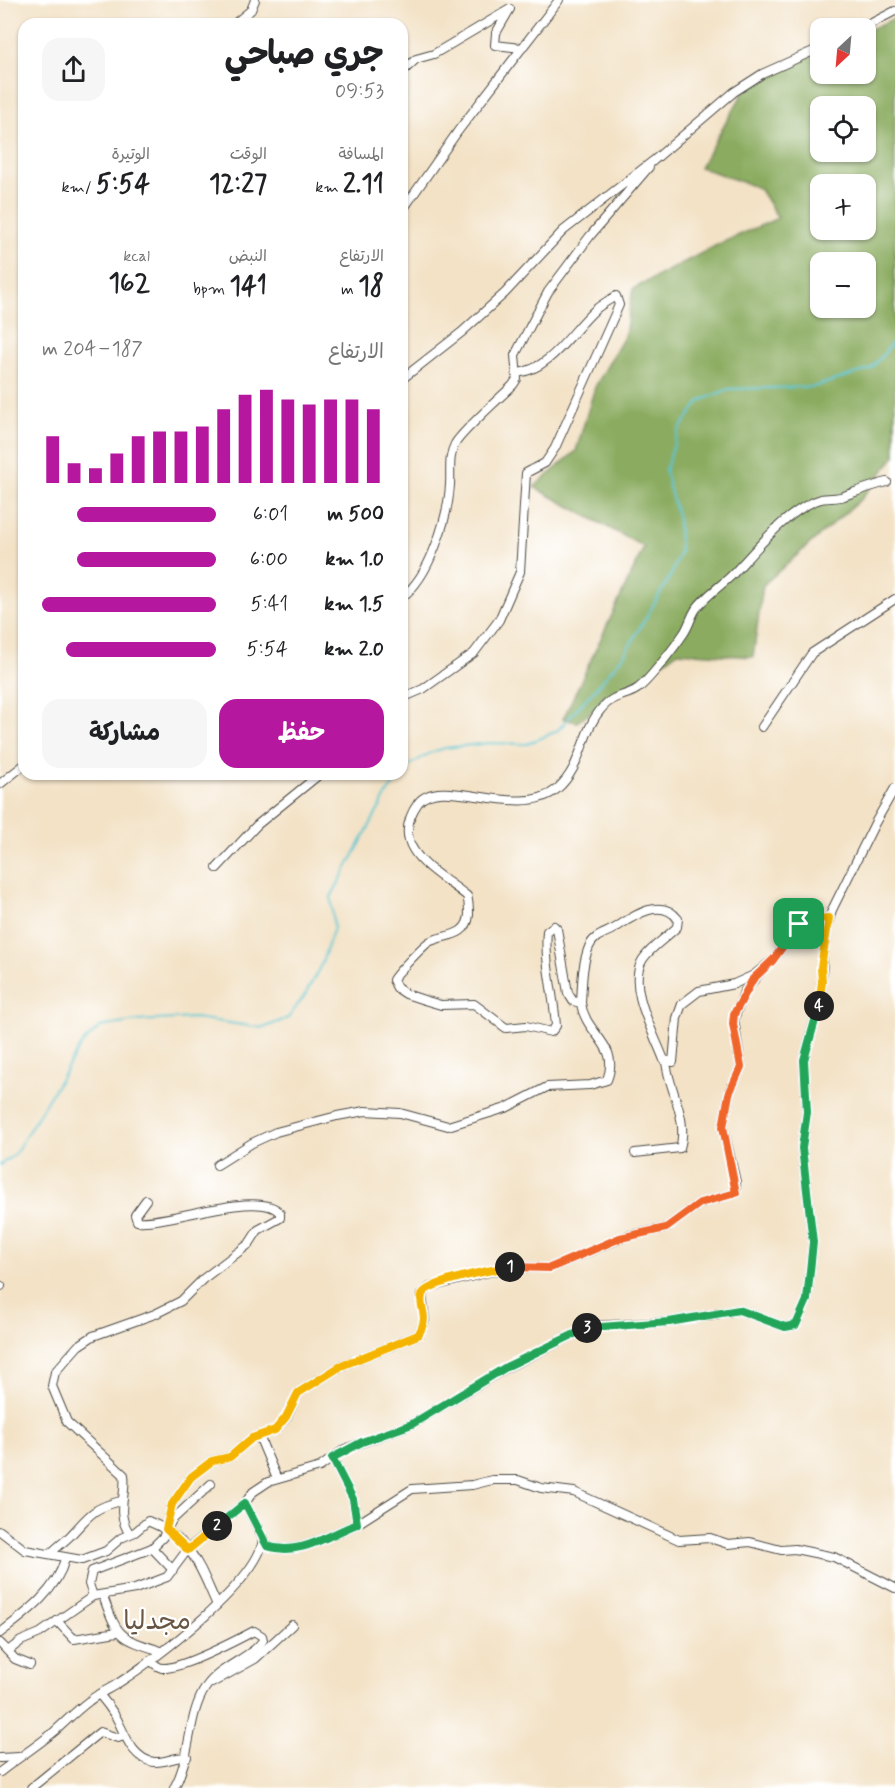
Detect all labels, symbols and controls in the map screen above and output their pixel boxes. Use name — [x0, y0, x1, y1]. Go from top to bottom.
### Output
north arrow — [810, 18, 876, 84]
map controls — [810, 18, 876, 318]
text: جري صباحي — [224, 33, 384, 77]
button: share — [42, 38, 105, 101]
text: 09:53 — [335, 78, 384, 105]
button: locate — [810, 96, 876, 162]
text: الوتيرة — [111, 144, 150, 165]
text: الوقت — [230, 144, 267, 165]
text: المسافة — [338, 144, 384, 165]
text: 5:54 — [96, 168, 150, 202]
text: 12:27 — [209, 168, 267, 202]
text: 2.11 — [343, 168, 384, 202]
button: + — [810, 174, 876, 240]
text: /km — [61, 177, 96, 198]
text: km — [315, 177, 343, 198]
text: kcal — [123, 246, 150, 267]
text: النبض — [229, 246, 267, 267]
text: الارتفاع — [339, 246, 384, 267]
button: − — [810, 252, 876, 318]
text: 162 — [109, 267, 150, 301]
text: 141 — [229, 270, 267, 304]
text: 18 — [358, 270, 384, 304]
text: bpm — [193, 279, 229, 300]
text: m — [341, 279, 358, 300]
text: 187–204 m — [42, 336, 143, 363]
text: الارتفاع — [328, 339, 384, 366]
text: 6:01 — [253, 501, 288, 528]
text: 500 m — [327, 501, 384, 528]
text: 6:00 — [250, 546, 288, 573]
text: 1.0 km — [325, 546, 384, 573]
text: 5:41 — [250, 591, 288, 618]
text: 1.5 km — [324, 591, 384, 618]
text: 5:54 — [247, 636, 288, 663]
text: 2.0 km — [324, 636, 384, 663]
button: مشاركة — [42, 699, 207, 768]
button: حفظ — [219, 699, 384, 768]
pin — [773, 898, 824, 949]
icon: arrive — [782, 907, 815, 940]
pin: 4 — [804, 991, 834, 1021]
text: 4 — [814, 995, 824, 1016]
pin: 1 — [495, 1252, 525, 1282]
text: 1 — [506, 1256, 514, 1277]
pin: 3 — [572, 1313, 602, 1343]
text: 3 — [583, 1317, 591, 1338]
pin: 2 — [202, 1511, 232, 1541]
text: 2 — [213, 1515, 221, 1536]
district label: مجدليا — [123, 1605, 191, 1639]

